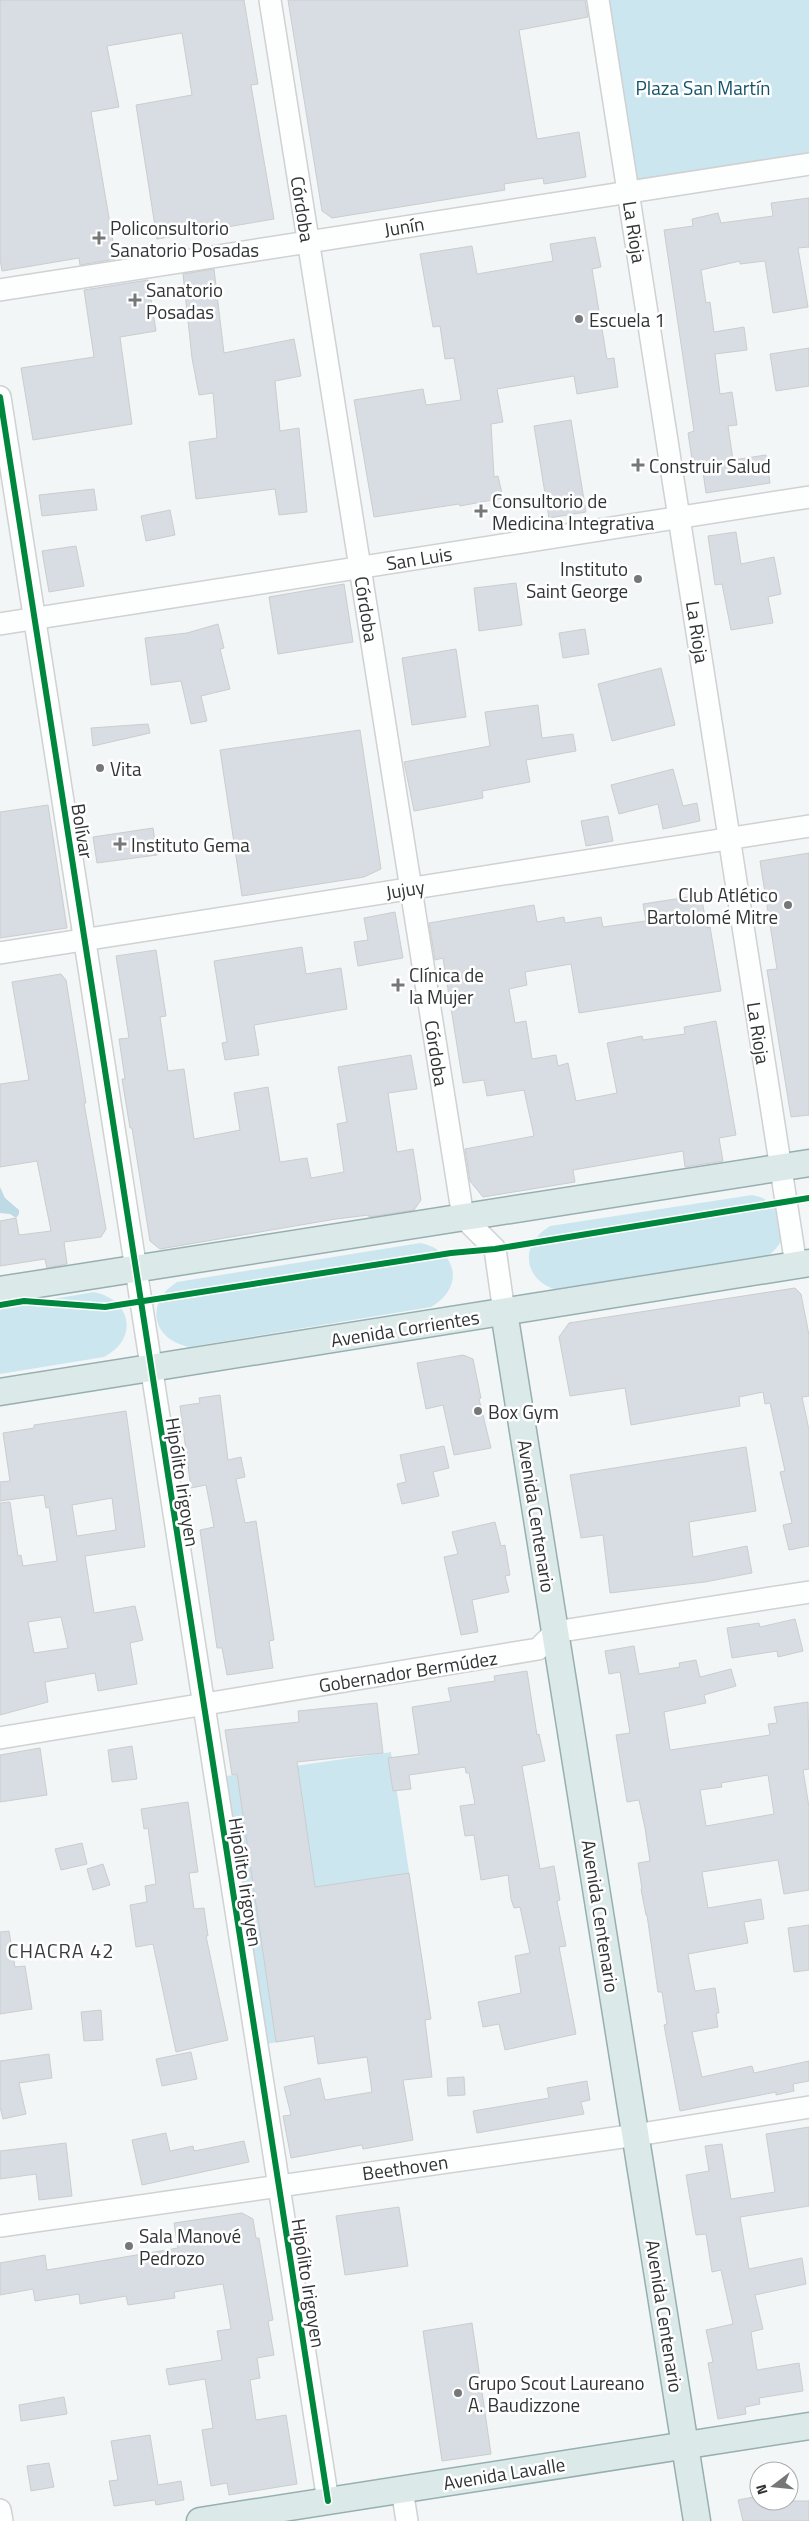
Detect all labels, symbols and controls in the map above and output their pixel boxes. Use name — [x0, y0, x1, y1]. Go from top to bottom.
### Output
park label: Plaza San Martín — [636, 73, 770, 102]
street label: Córdoba — [284, 174, 323, 244]
street label: La Rioja — [616, 199, 654, 266]
street label: Junín — [382, 209, 426, 243]
place label: Policonsultorio Sanatorio Posadas — [110, 213, 259, 264]
marker: Policonsultorio Sanatorio Posadas — [92, 231, 106, 245]
place label: Sanatorio Posadas — [146, 275, 223, 326]
marker: Sanatorio Posadas — [128, 293, 142, 307]
place label: Escuela 1 — [589, 305, 665, 334]
marker: Escuela 1 — [573, 313, 585, 325]
place label: Construir Salud — [649, 451, 771, 480]
marker: Construir Salud — [631, 458, 645, 472]
place label: Consultorio de Medicina Integrativa — [492, 486, 655, 537]
marker: Consultorio de Medicina Integrativa — [474, 504, 488, 518]
street label: San Luis — [384, 538, 454, 578]
place label: Instituto Saint George — [526, 554, 628, 605]
marker: Instituto Saint George — [632, 573, 644, 585]
street label: Córdoba — [348, 574, 387, 644]
street label: La Rioja — [679, 599, 717, 666]
place label: Vita — [110, 754, 142, 783]
marker: Vita — [94, 762, 106, 774]
street label: Bolívar — [64, 801, 102, 861]
place label: Instituto Gema — [131, 830, 250, 859]
marker: Instituto Gema — [113, 837, 127, 851]
street label: Jujuy — [383, 872, 427, 906]
place label: Club Atlético Bartolomé Mitre — [647, 880, 778, 931]
marker: Club Atlético Bartolomé Mitre — [782, 899, 794, 911]
place label: Clínica de la Mujer — [409, 960, 484, 1011]
marker: Clínica de la Mujer — [391, 978, 405, 992]
street label: La Rioja — [740, 1000, 778, 1067]
street label: Córdoba — [418, 1018, 457, 1088]
street label: Avenida Corrientes — [329, 1302, 481, 1354]
place label: Box Gym — [488, 1397, 559, 1426]
marker: Box Gym — [472, 1405, 484, 1417]
street label: Hipólito Irigoyen — [158, 1415, 208, 1549]
street label: Avenida Centenario — [511, 1438, 563, 1594]
street label: Gobernador Bermúdez — [317, 1643, 499, 1699]
street label: Hipólito Irigoyen — [221, 1815, 271, 1949]
street label: Avenida Centenario — [575, 1838, 627, 1994]
district label: CHACRA 42 — [8, 1935, 114, 1966]
street label: Beethoven — [360, 2147, 450, 2187]
street label: Hipólito Irigoyen — [284, 2216, 334, 2350]
place label: Sala Manové Pedrozo — [139, 2221, 241, 2272]
street label: Avenida Centenario — [639, 2238, 691, 2394]
marker: Sala Manové Pedrozo — [123, 2240, 135, 2252]
place label: Grupo Scout Laureano A. Baudizzone — [468, 2368, 644, 2419]
marker: Grupo Scout Laureano A. Baudizzone — [452, 2387, 464, 2399]
street label: Avenida Lavalle — [441, 2449, 567, 2497]
north arrow — [749, 2461, 799, 2511]
text: N — [750, 2482, 772, 2497]

